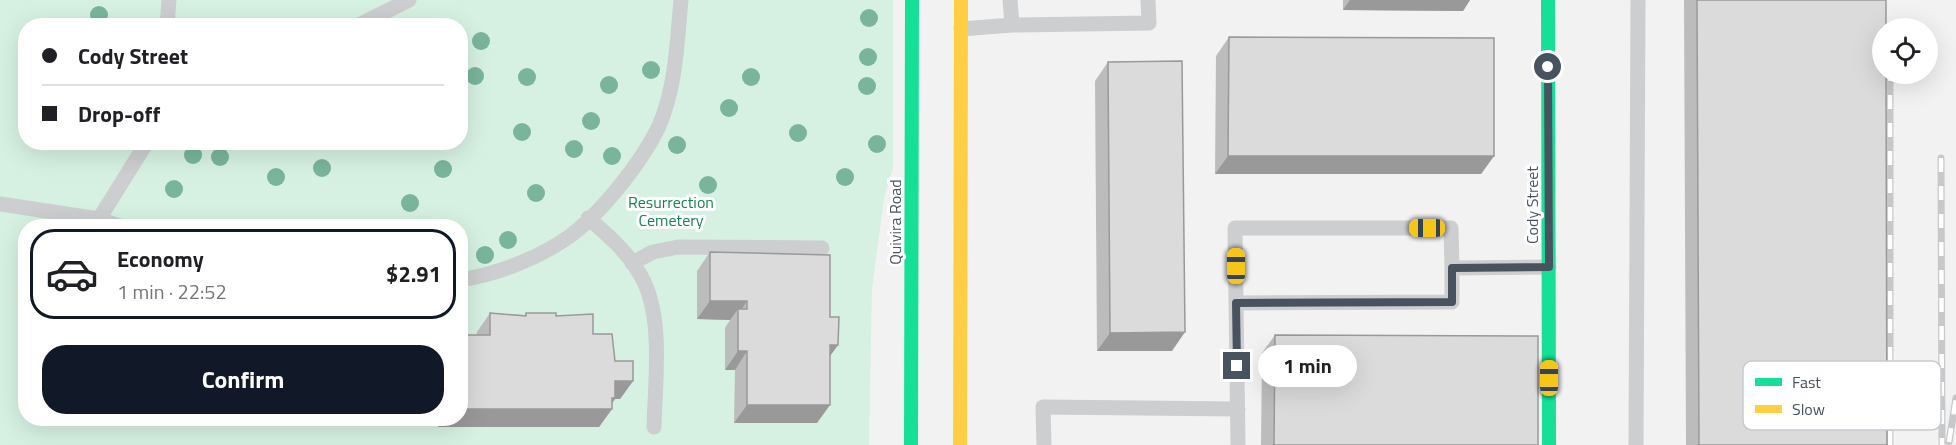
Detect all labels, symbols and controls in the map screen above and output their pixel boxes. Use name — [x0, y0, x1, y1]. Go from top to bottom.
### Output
map controls — [1872, 18, 1938, 84]
button: locate — [1872, 18, 1938, 84]
text: Cody Street — [78, 39, 188, 73]
route start — [1534, 53, 1561, 80]
text: Drop-off — [78, 97, 160, 131]
street label: Cody Street — [1520, 166, 1544, 244]
street label: Quivira Road — [883, 179, 907, 265]
park label: Resurrection Cemetery — [628, 190, 714, 232]
car — [1409, 219, 1445, 237]
text: Economy — [117, 242, 204, 276]
icon: car — [45, 247, 99, 301]
car — [1227, 248, 1245, 284]
text: $2.91 — [386, 257, 441, 291]
text: 1 min · 22:52 — [117, 276, 227, 307]
button: Confirm — [42, 345, 444, 414]
callout: 1 min — [1258, 345, 1357, 387]
text: 1 min — [1283, 350, 1332, 381]
route end — [1223, 352, 1250, 379]
car — [1540, 360, 1558, 396]
legend — [1743, 361, 1941, 430]
text: Fast — [1792, 370, 1821, 394]
text: Slow — [1792, 397, 1825, 421]

